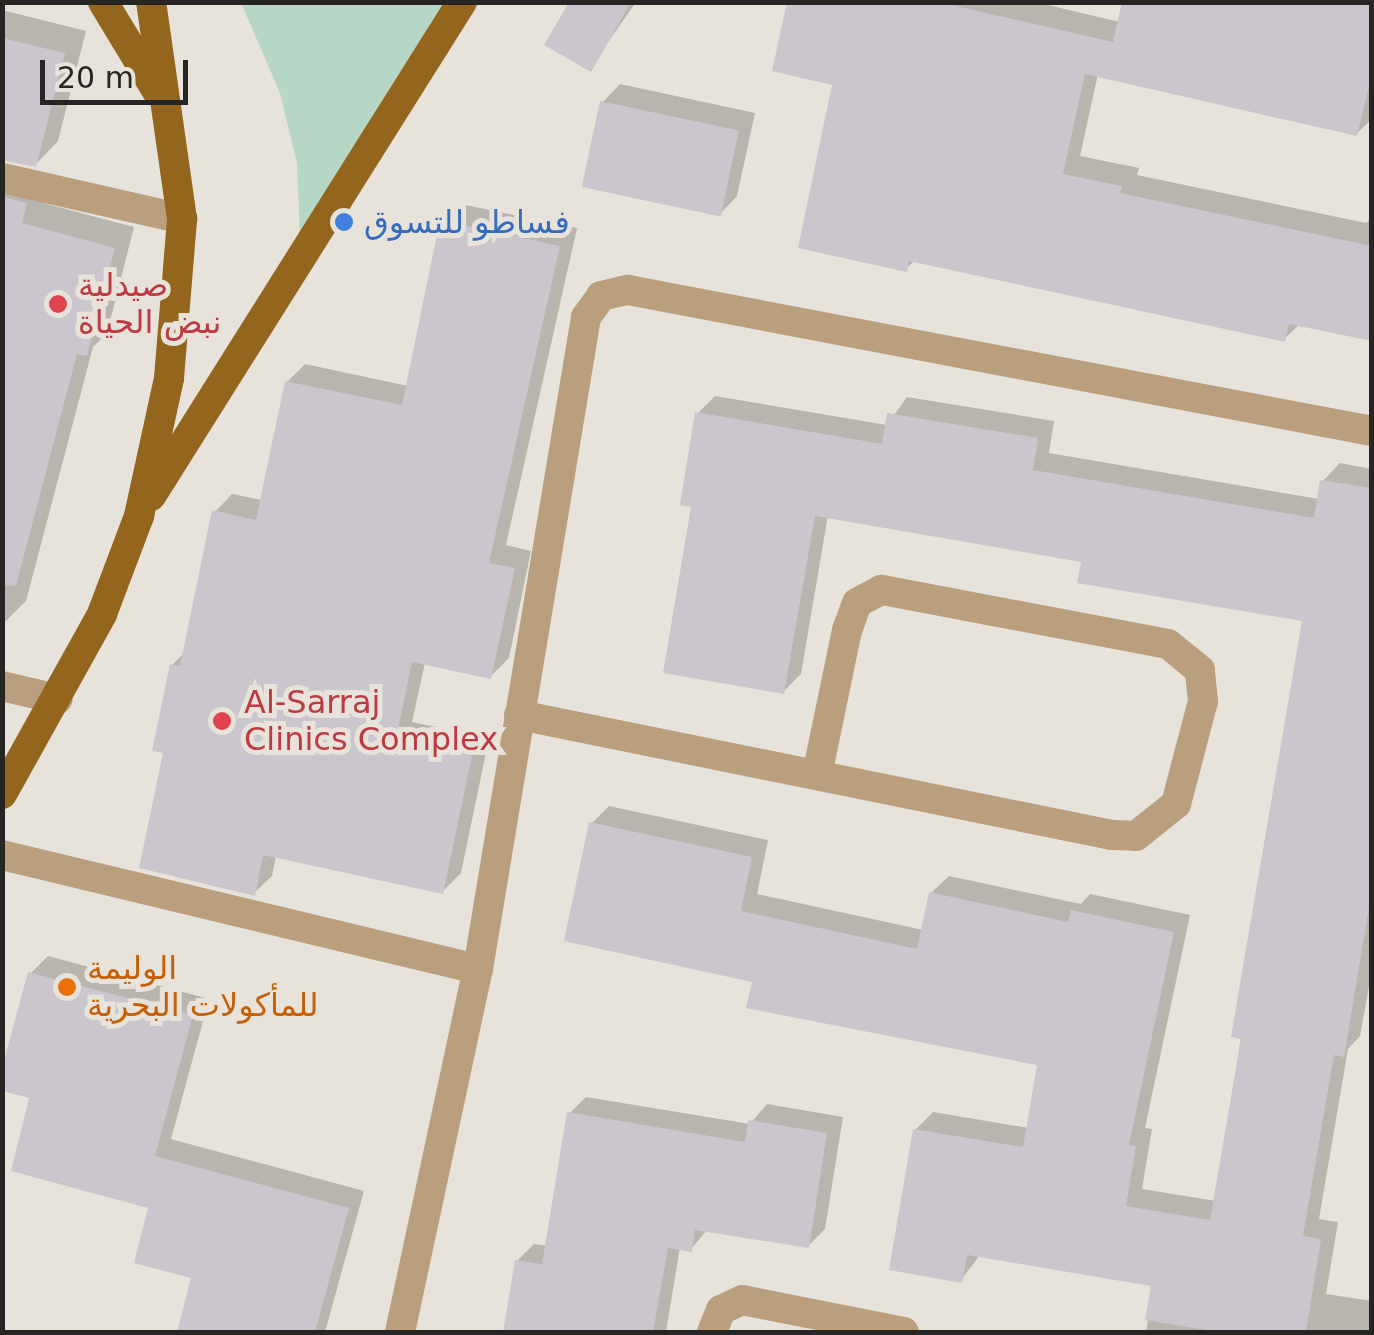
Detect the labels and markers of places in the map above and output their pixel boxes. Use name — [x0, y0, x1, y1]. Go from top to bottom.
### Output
place label: فساطو للتسوق — [364, 203, 570, 241]
marker: فساطو للتسوق — [333, 211, 355, 233]
place label: صيدلية نبض الحياة — [78, 267, 221, 342]
marker: صيدلية نبض الحياة — [47, 293, 69, 315]
place label: Al-Sarraj Clinics Complex — [244, 684, 498, 759]
marker: Al-Sarraj Clinics Complex — [209, 708, 235, 734]
place label: الوليمة للمأكولات البحرية — [87, 950, 319, 1025]
marker: الوليمة للمأكولات البحرية — [56, 976, 78, 998]

